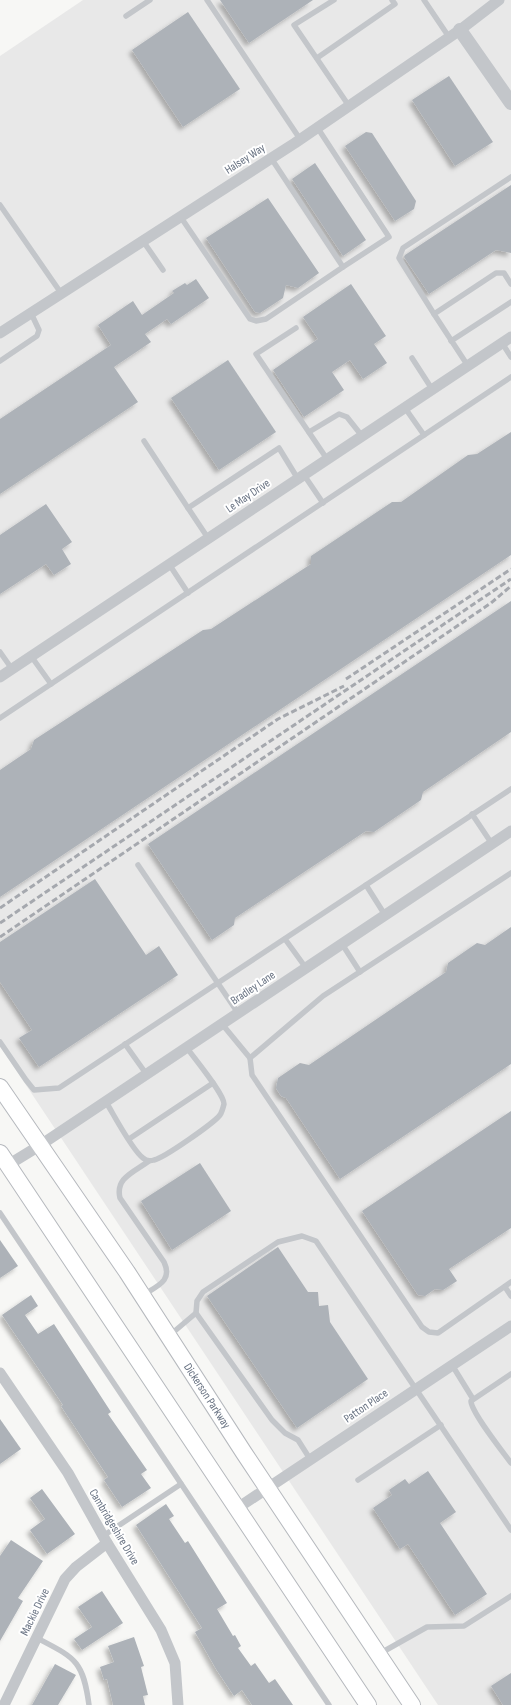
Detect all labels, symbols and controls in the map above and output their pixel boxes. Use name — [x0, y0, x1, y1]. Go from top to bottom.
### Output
street label: Halsey Way — [222, 140, 268, 178]
street label: Le May Drive — [223, 476, 273, 516]
street label: Bradley Lane — [228, 967, 278, 1008]
street label: Dickerson Parkway — [180, 1360, 234, 1432]
street label: Patton Place — [341, 1386, 391, 1426]
street label: Cambridgeshire Drive — [85, 1486, 143, 1568]
street label: Mackie Drive — [17, 1586, 53, 1638]

